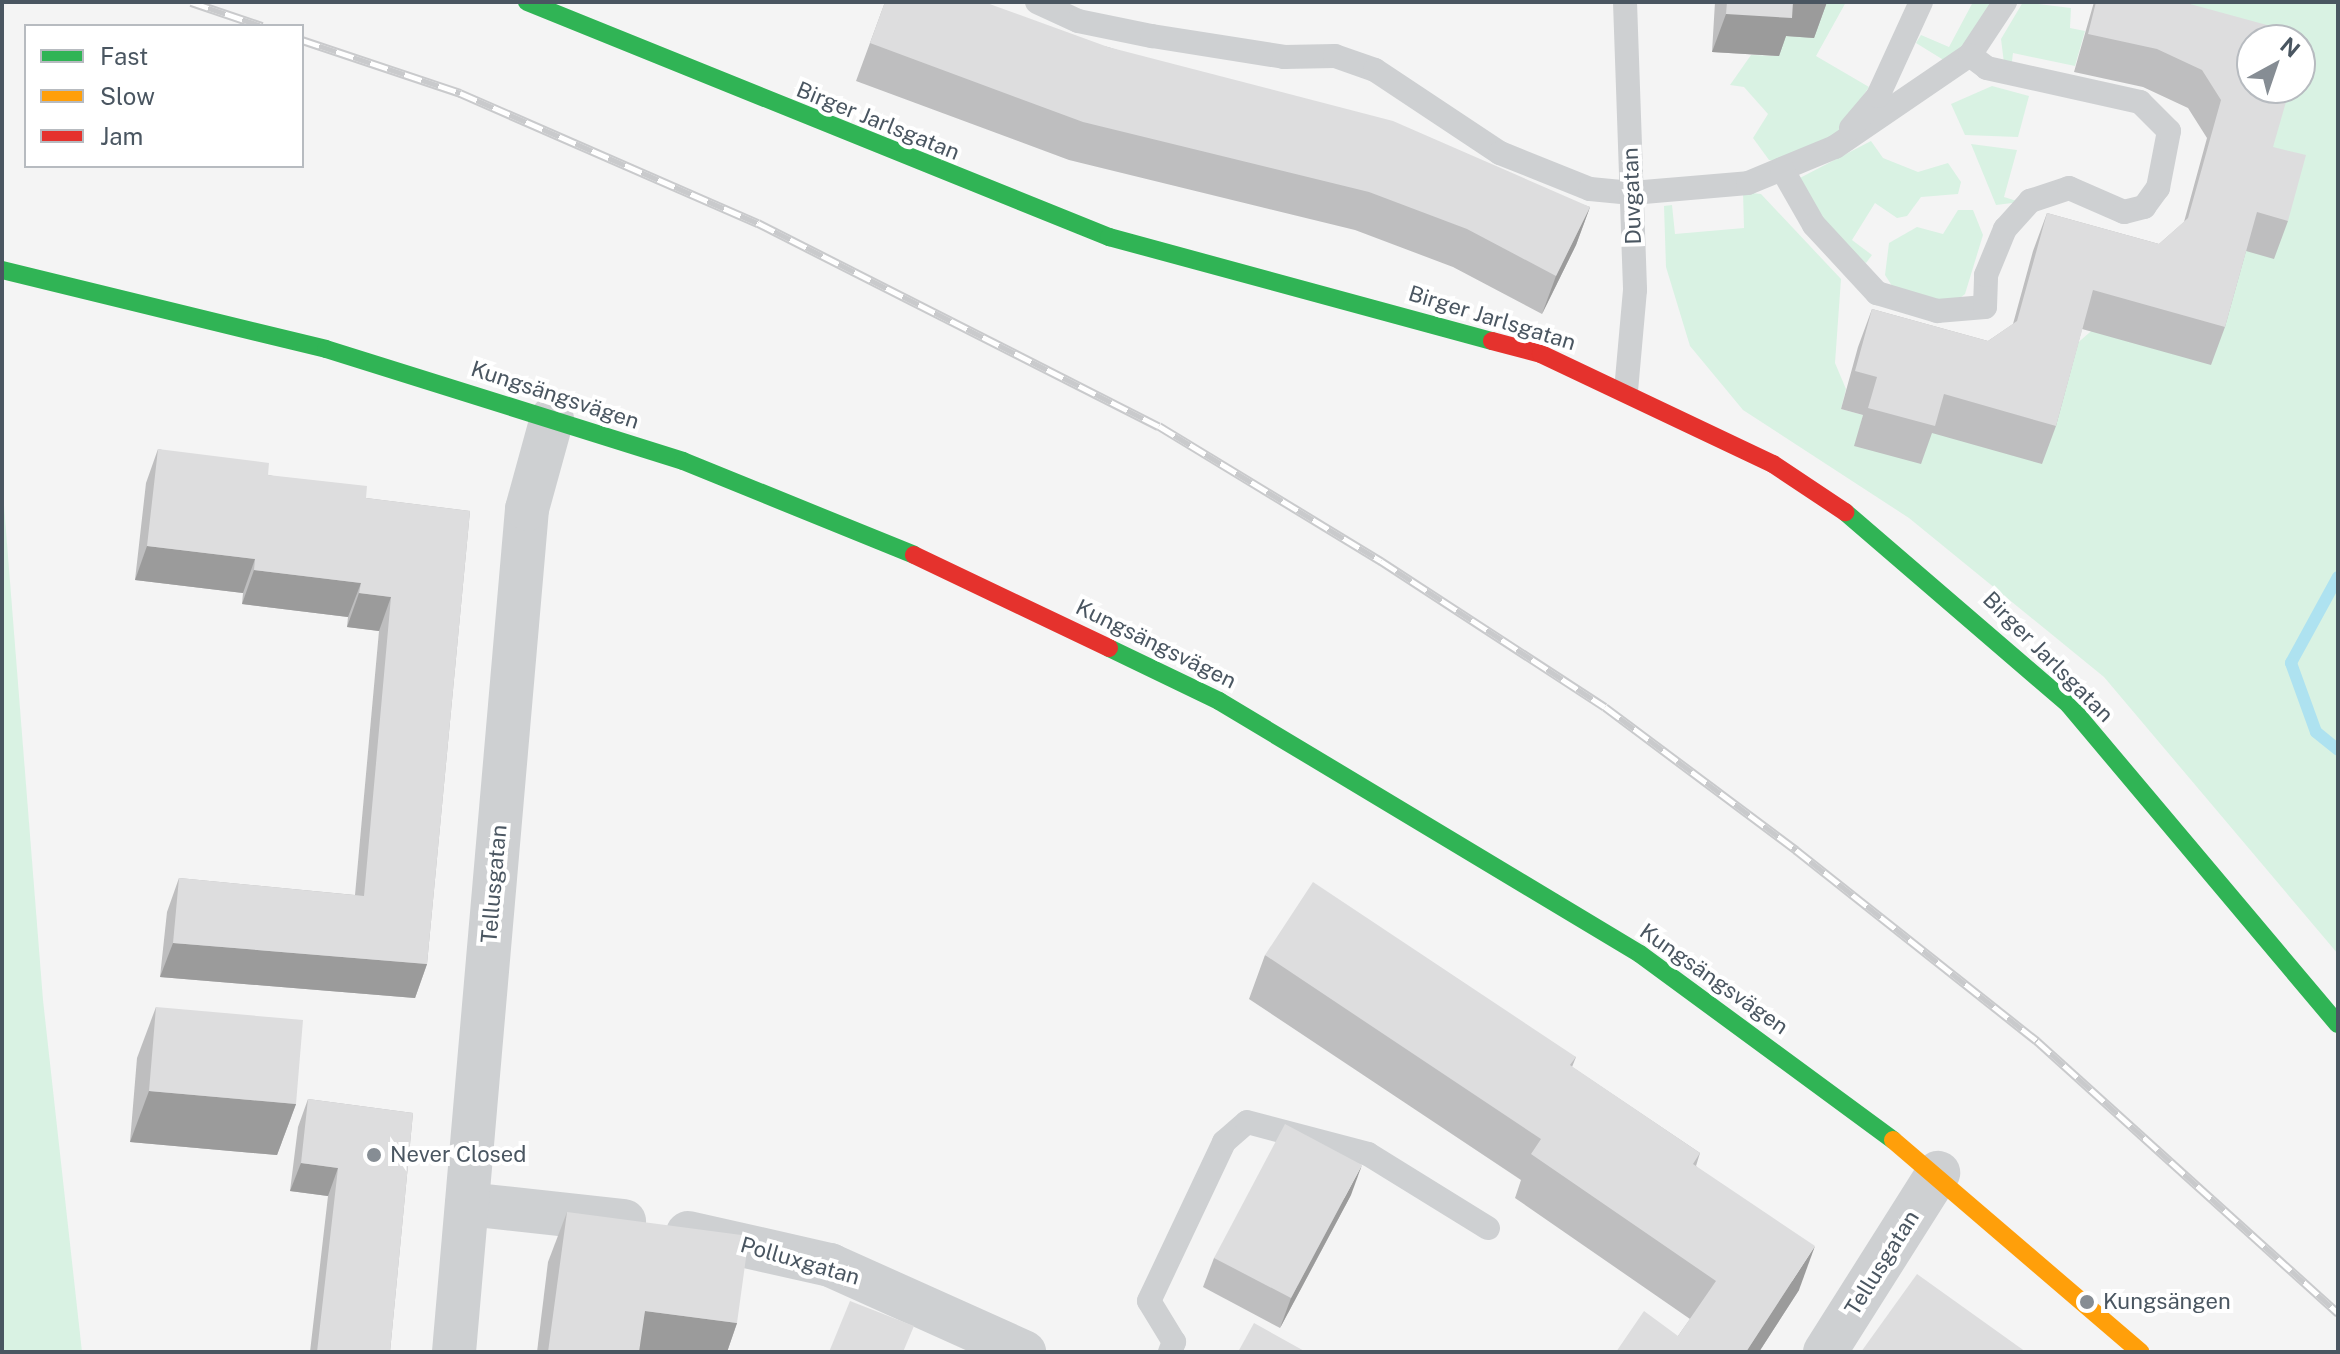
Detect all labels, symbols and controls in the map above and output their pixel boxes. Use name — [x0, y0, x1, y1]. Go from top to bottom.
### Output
legend — [24, 24, 304, 168]
north arrow — [2236, 24, 2316, 104]
text: N — [2275, 32, 2305, 63]
text: Fast — [100, 42, 148, 70]
street label: Birger Jarlsgatan — [793, 76, 963, 166]
text: Slow — [100, 82, 155, 110]
text: Jam — [100, 122, 143, 150]
street label: Duvgatan — [1617, 147, 1647, 245]
street label: Birger Jarlsgatan — [1405, 280, 1579, 356]
street label: Kungsängsvägen — [468, 355, 642, 435]
street label: Birger Jarlsgatan — [1977, 586, 2119, 728]
street label: Kungsängsvägen — [1071, 594, 1241, 694]
street label: Tellusgatan — [476, 824, 512, 944]
street label: Kungsängsvägen — [1635, 918, 1793, 1040]
place label: Never Closed — [390, 1142, 526, 1168]
marker: Never Closed — [365, 1146, 383, 1164]
street label: Tellusgatan — [1839, 1206, 1925, 1320]
street label: Polluxgatan — [737, 1231, 863, 1291]
place label: Kungsängen — [2103, 1289, 2231, 1315]
marker: Kungsängen — [2078, 1293, 2096, 1311]

